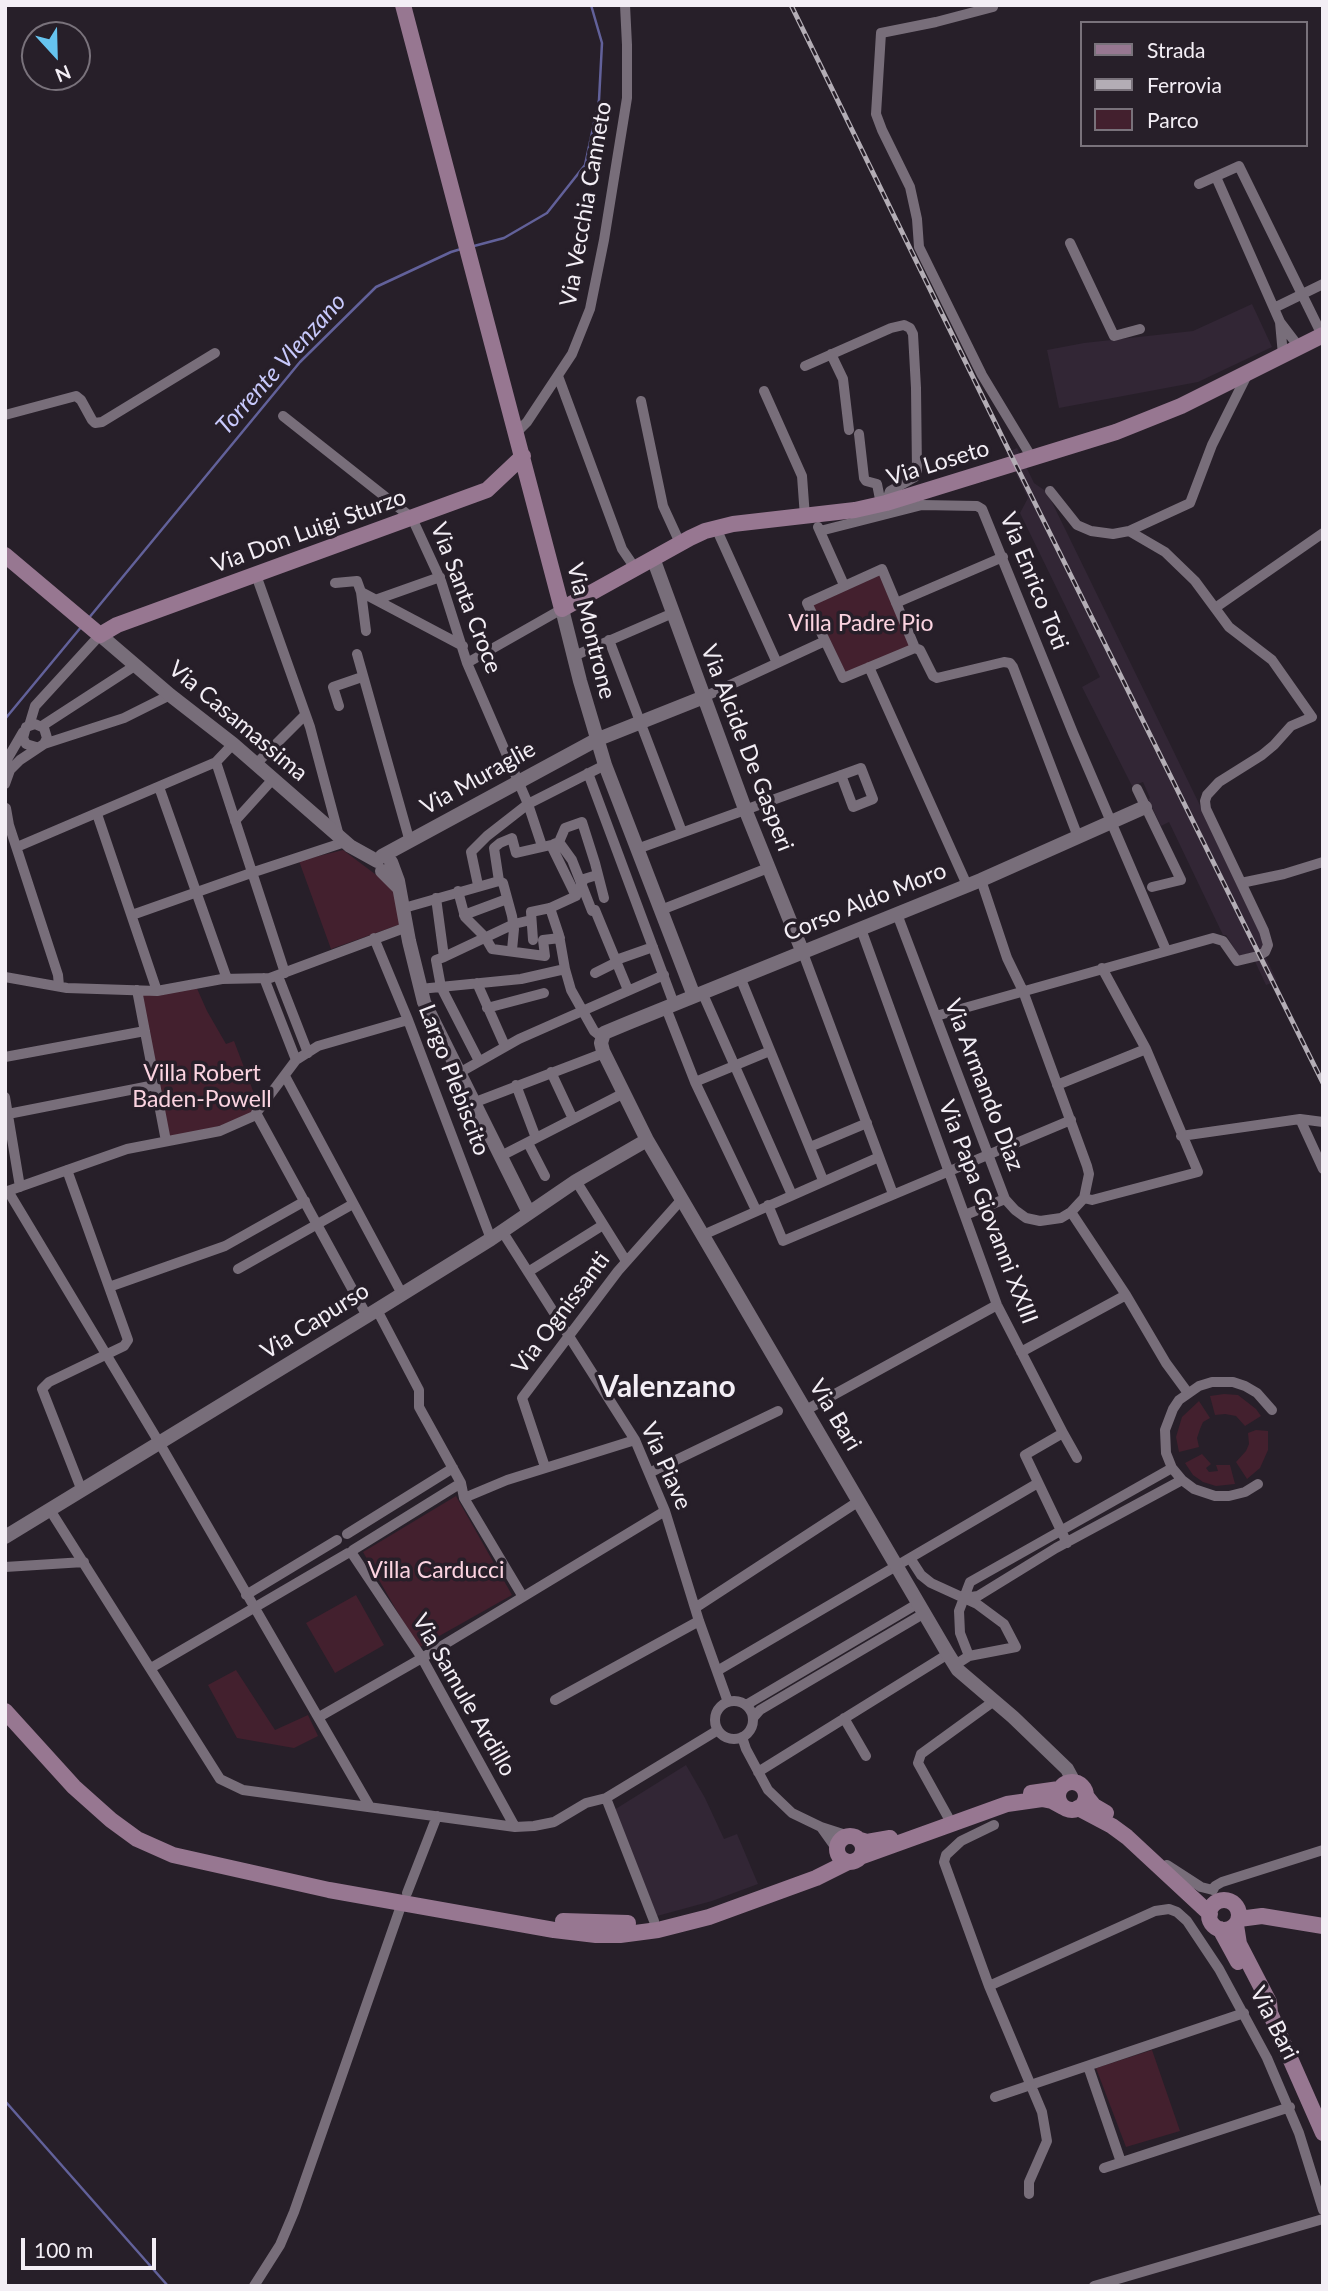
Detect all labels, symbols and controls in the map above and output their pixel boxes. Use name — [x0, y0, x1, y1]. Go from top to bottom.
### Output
north arrow — [21, 21, 91, 91]
legend — [1080, 21, 1307, 147]
text: Strada — [1147, 37, 1206, 62]
text: N — [52, 61, 74, 87]
text: Ferrovia — [1147, 72, 1222, 97]
street label: Via Vecchia Canneto — [554, 99, 618, 309]
text: Parco — [1147, 107, 1199, 132]
water label: Torrente Vlenzano — [210, 287, 352, 441]
street label: Via Loseto — [883, 434, 993, 492]
street label: Via Don Luigi Sturzo — [208, 483, 410, 579]
street label: Via Enrico Toti — [994, 508, 1074, 654]
street label: Via Santa Croce — [425, 519, 507, 677]
street label: Via Montrone — [561, 560, 621, 702]
park label: Villa Padre Pio — [788, 610, 934, 638]
street label: Via Alcide De Gasperi — [695, 641, 799, 855]
street label: Via Casamassima — [163, 655, 313, 787]
street label: Via Muraglie — [416, 735, 540, 821]
street label: Corso Aldo Moro — [780, 857, 950, 947]
street label: Via Armando Diaz — [939, 995, 1029, 1175]
street label: Largo Plebiscito — [413, 1001, 495, 1159]
park label: Villa Robert Baden-Powell — [132, 1060, 272, 1114]
street label: Via Papa Giovanni XXIII — [933, 1096, 1043, 1328]
street label: Via Ognissanti — [506, 1247, 616, 1379]
street label: Via Capurso — [256, 1277, 374, 1365]
district label: Valenzano — [598, 1369, 736, 1405]
street label: Via Bari — [803, 1374, 867, 1456]
street label: Via Piave — [635, 1418, 697, 1514]
park label: Villa Carducci — [368, 1557, 504, 1585]
street label: Via Samule Ardillo — [406, 1609, 522, 1781]
street label: Via Bari — [1244, 1982, 1304, 2064]
scale bar — [24, 2224, 159, 2268]
text: 100 m — [34, 2237, 93, 2262]

